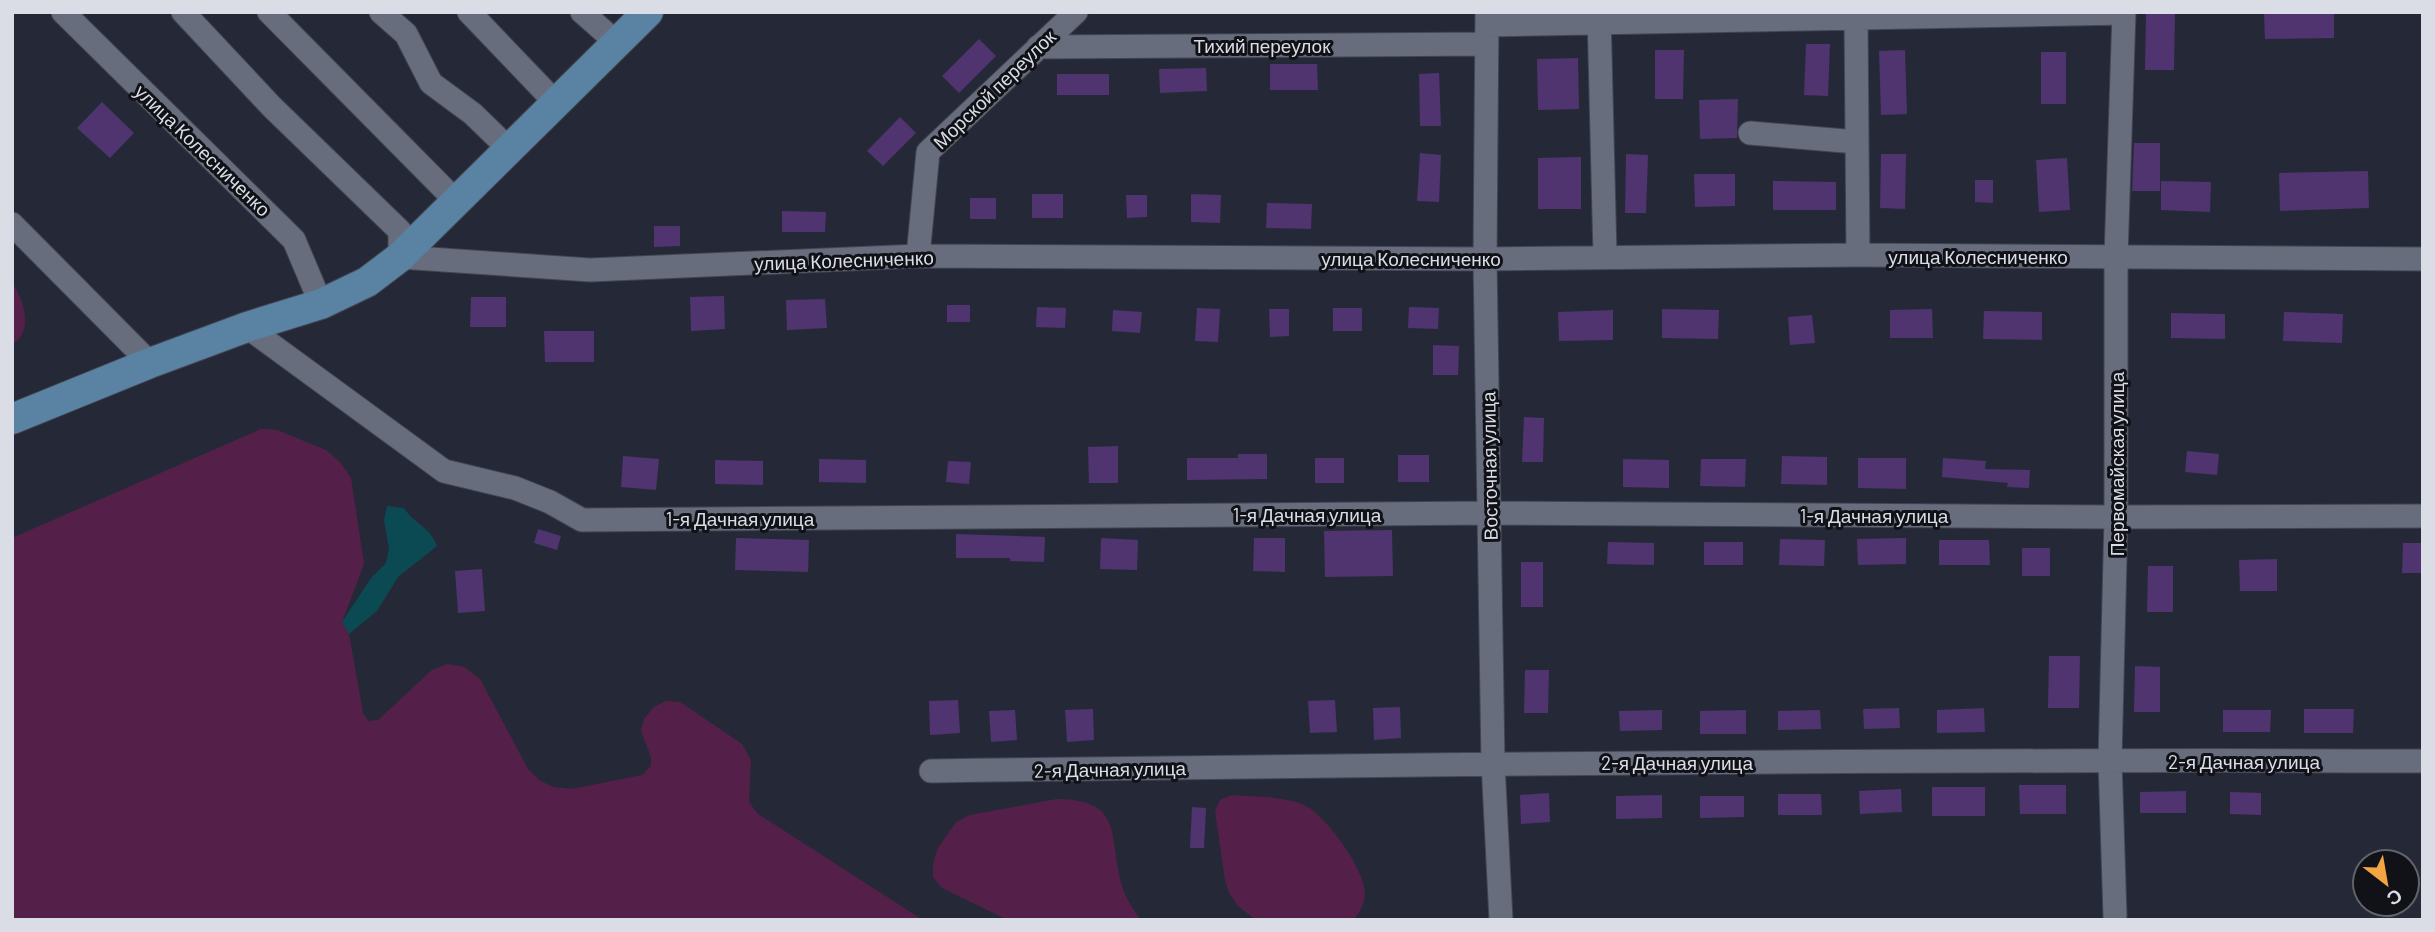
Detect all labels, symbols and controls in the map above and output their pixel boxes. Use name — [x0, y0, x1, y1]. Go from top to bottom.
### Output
street label: Морской переулок — [928, 24, 1060, 153]
street label: Тихий переулок — [1194, 34, 1331, 57]
street label: улица Колесниченко — [130, 79, 276, 221]
street label: улица Колесниченко — [754, 245, 934, 275]
street label: улица Колесниченко — [1888, 245, 2068, 268]
street label: улица Колесниченко — [1321, 247, 1501, 270]
street label: Первомайская улица — [2105, 371, 2128, 556]
street label: Восточная улица — [1476, 391, 1502, 541]
street label: 1-я Дачная улица — [1233, 503, 1382, 526]
street label: 1-я Дачная улица — [1800, 504, 1949, 527]
street label: 1-я Дачная улица — [666, 507, 815, 530]
street label: 2-я Дачная улица — [2168, 750, 2320, 773]
street label: 2-я Дачная улица — [1601, 751, 1753, 774]
street label: 2-я Дачная улица — [1034, 756, 1187, 782]
north arrow — [2351, 848, 2421, 918]
text: С — [2383, 885, 2407, 912]

